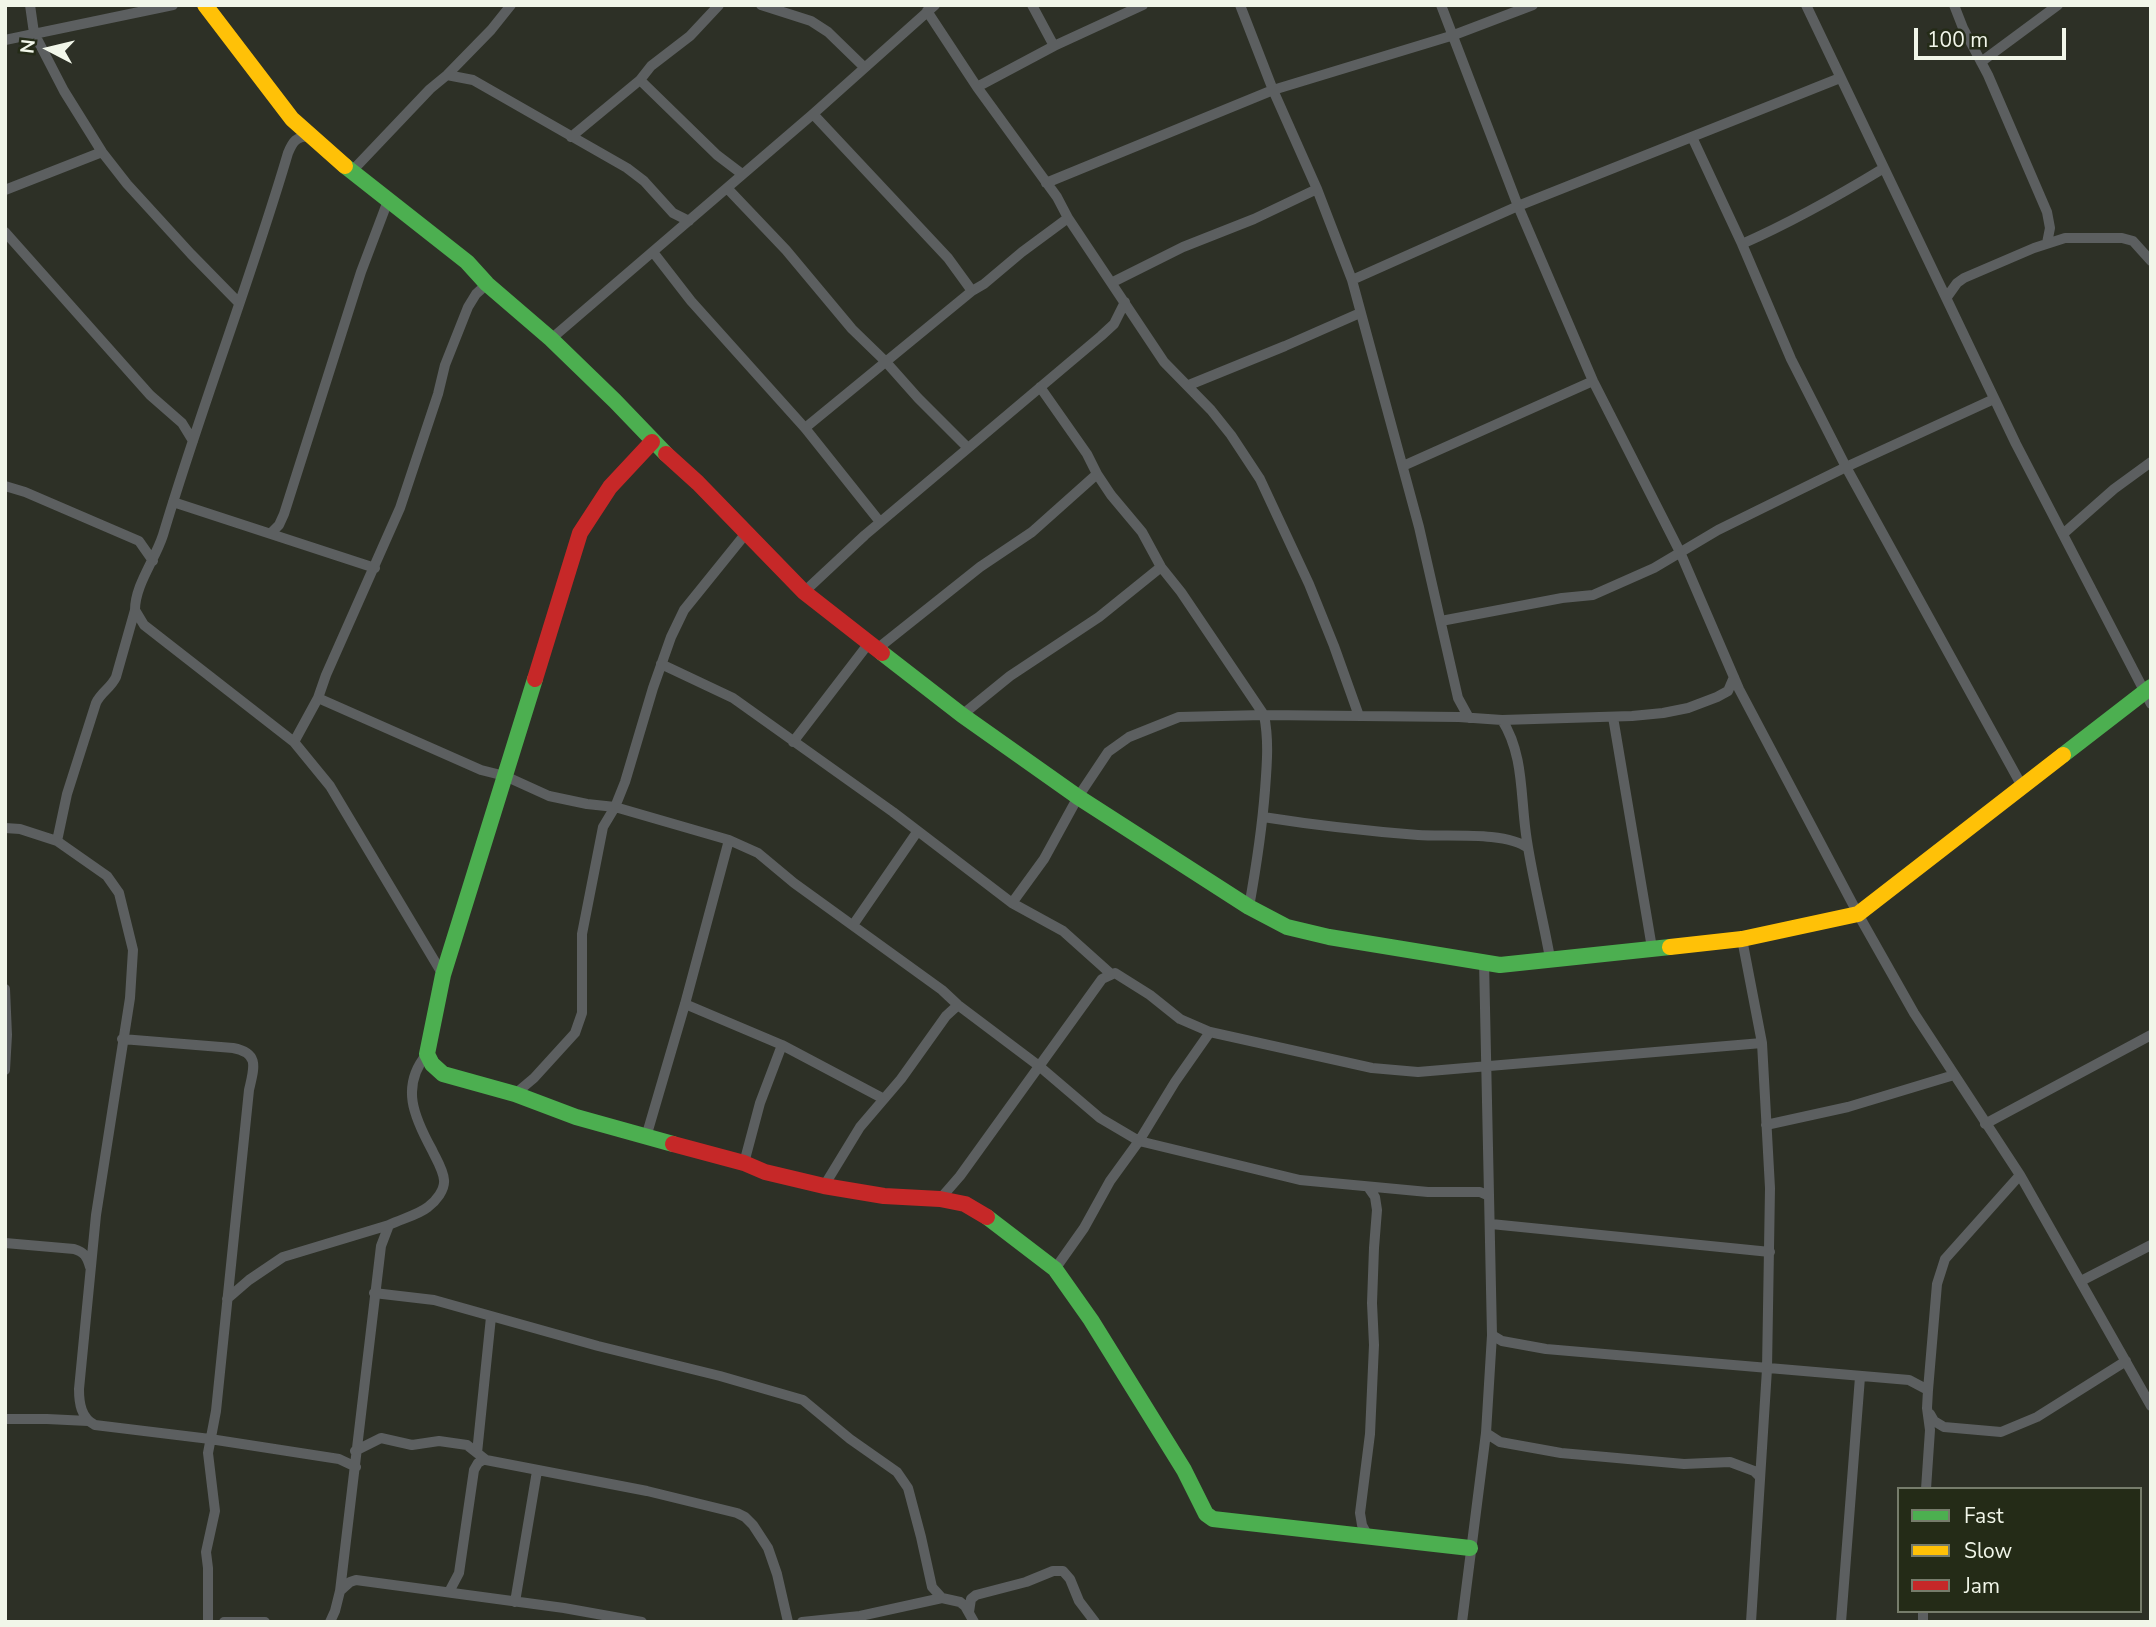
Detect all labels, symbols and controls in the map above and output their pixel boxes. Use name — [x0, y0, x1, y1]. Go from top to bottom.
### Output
north arrow — [14, 14, 84, 84]
scale bar — [1918, 14, 2070, 58]
text: 100 m — [1927, 26, 1988, 54]
text: N — [14, 38, 42, 55]
legend — [1897, 1487, 2142, 1613]
text: Fast — [1964, 1502, 2004, 1530]
text: Slow — [1964, 1537, 2012, 1565]
text: Jam — [1964, 1572, 2000, 1600]

